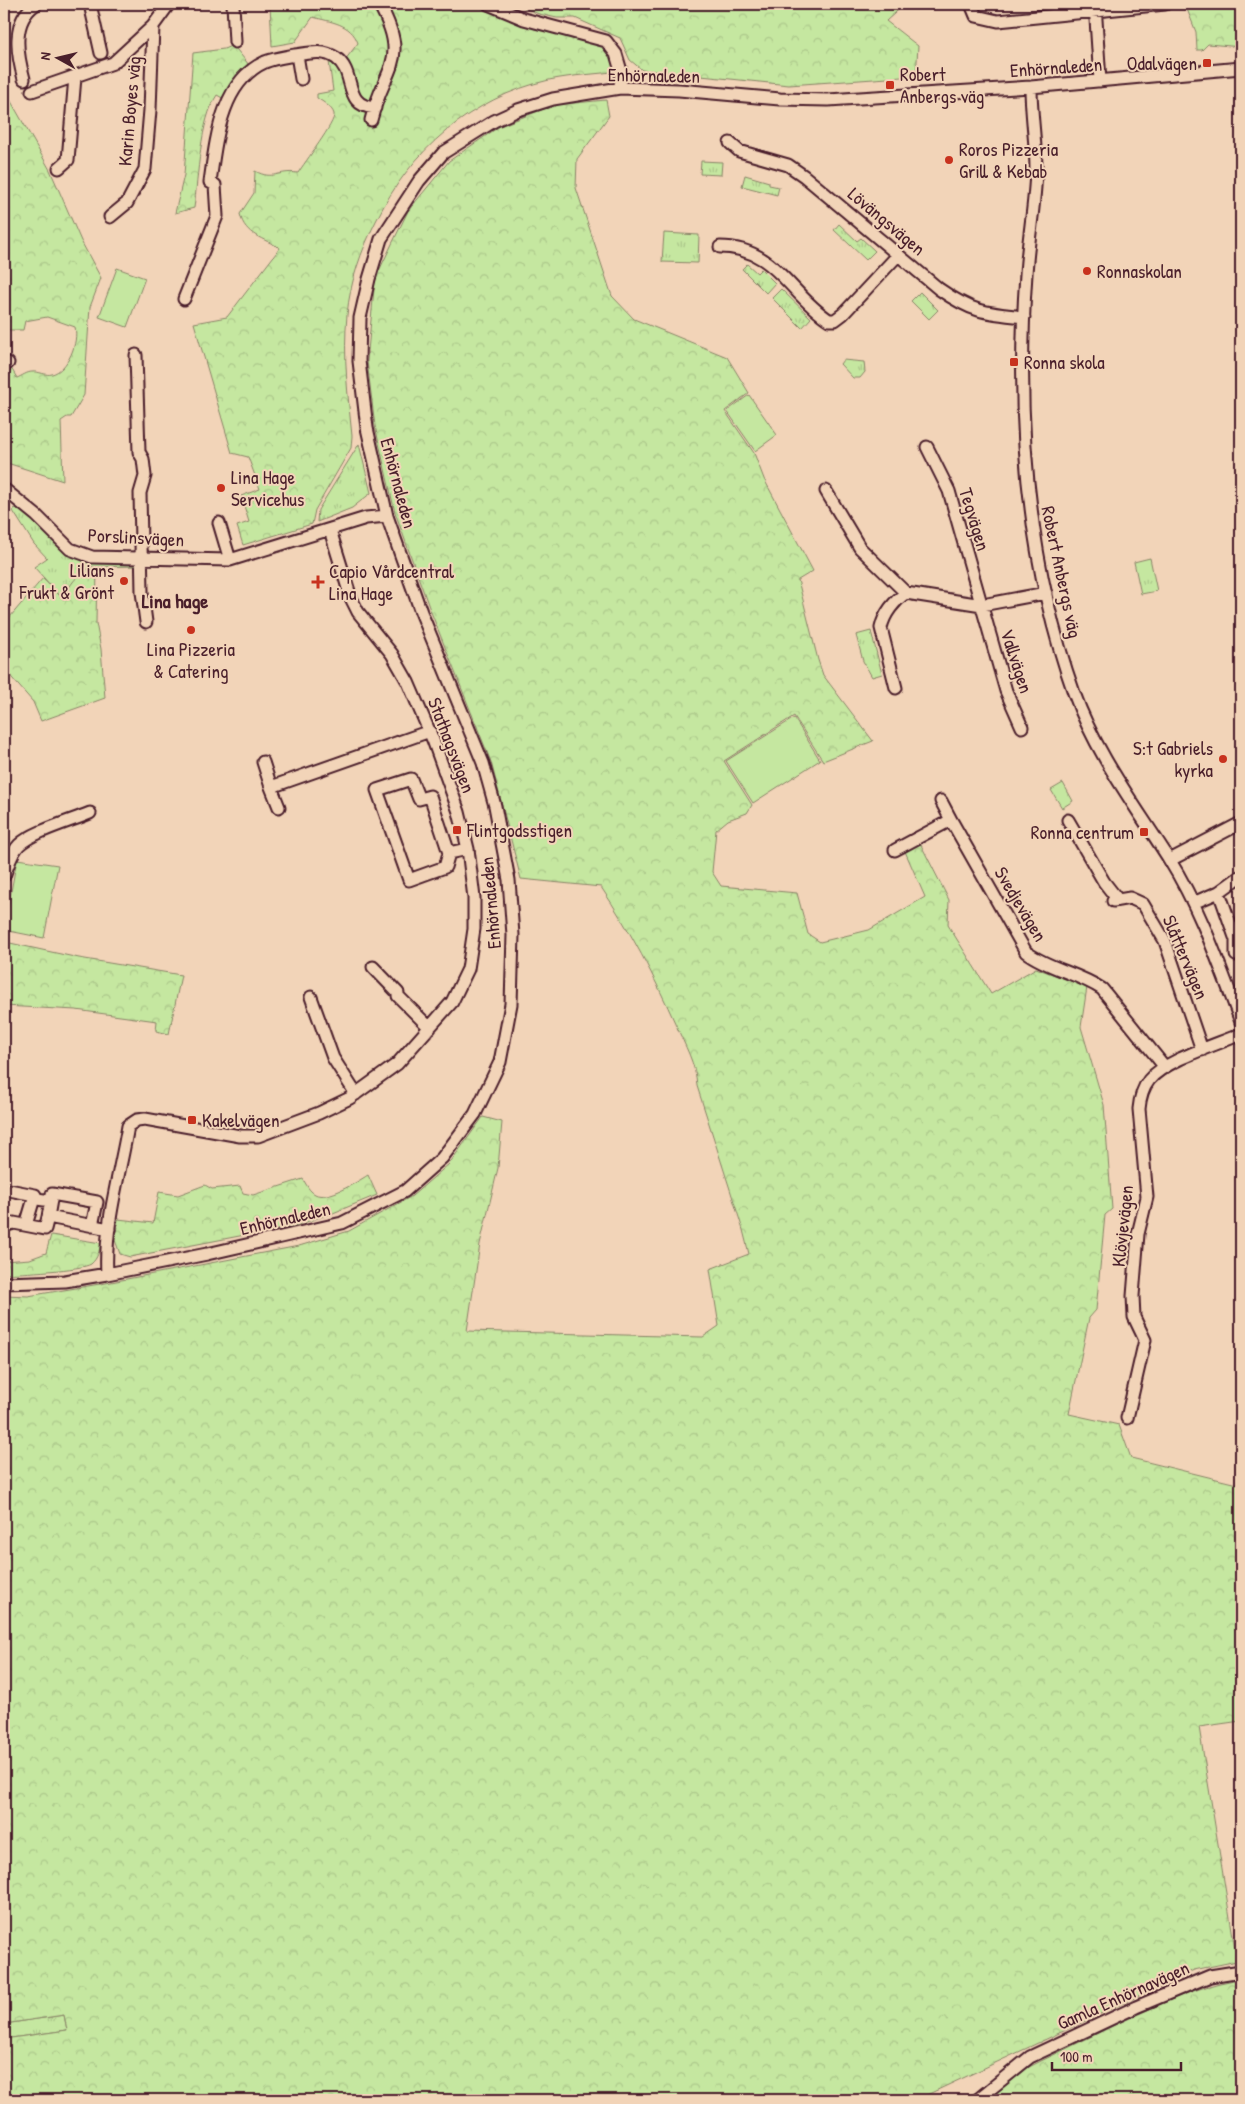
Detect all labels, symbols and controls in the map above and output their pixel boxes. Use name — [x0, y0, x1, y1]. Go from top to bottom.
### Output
north arrow — [32, 32, 82, 82]
place label: Odalvägen — [1127, 50, 1197, 76]
text: N — [35, 51, 55, 61]
street label: Enhörnaleden — [1009, 51, 1103, 83]
street label: Karin Boyes väg — [111, 55, 147, 167]
marker: Odalvägen — [1201, 57, 1213, 69]
street label: Enhörnaleden — [608, 61, 700, 89]
place label: Robert Anbergs väg — [900, 61, 984, 109]
marker: Robert Anbergs väg — [884, 79, 896, 91]
place label: Roros Pizzeria Grill & Kebab — [959, 136, 1059, 184]
marker: Roros Pizzeria Grill & Kebab — [943, 154, 955, 166]
street label: Lövängsvägen — [843, 181, 931, 261]
place label: Ronnaskolan — [1097, 258, 1182, 284]
marker: Ronnaskolan — [1081, 265, 1093, 277]
place label: Ronna skola — [1024, 349, 1105, 375]
marker: Ronna skola — [1008, 356, 1020, 368]
street label: Enhörnaleden — [375, 435, 423, 531]
place label: Lina Hage Servicehus — [231, 464, 304, 512]
marker: Lina Hage Servicehus — [215, 482, 227, 494]
street label: Tegvägen — [953, 484, 997, 554]
street label: Robert Anbergs väg — [1035, 504, 1089, 640]
street label: Porslinsvägen — [87, 521, 185, 553]
place label: Lilians Frukt & Grönt — [19, 557, 114, 605]
place label: Capio Vårdcentral Lina Hage — [329, 558, 455, 606]
marker: Lilians Frukt & Grönt — [118, 575, 130, 587]
marker: Capio Vårdcentral Lina Hage — [311, 575, 325, 589]
district label: Lina hage — [142, 587, 208, 615]
marker: Lina Pizzeria & Catering — [185, 624, 197, 636]
street label: Vallvägen — [994, 626, 1040, 696]
place label: Lina Pizzeria & Catering — [147, 636, 236, 684]
street label: Stathagsvägen — [422, 694, 482, 796]
place label: S:t Gabriels kyrka — [1133, 735, 1214, 783]
marker: S:t Gabriels kyrka — [1217, 753, 1229, 765]
place label: Flintgodsstigen — [466, 817, 572, 843]
place label: Ronna centrum — [1031, 819, 1134, 845]
marker: Flintgodsstigen — [451, 824, 463, 836]
marker: Ronna centrum — [1138, 826, 1150, 838]
street label: Enhörnaleden — [473, 856, 507, 950]
street label: Svedjevägen — [988, 862, 1054, 946]
street label: Slåttervägen — [1157, 911, 1215, 1003]
place label: Kakelvägen — [202, 1107, 280, 1133]
marker: Kakelvägen — [186, 1114, 198, 1126]
street label: Klövjevägen — [1105, 1184, 1139, 1268]
street label: Enhörnaleden — [237, 1195, 333, 1241]
street label: Gamla Enhörnavägen — [1053, 1954, 1193, 2036]
scale bar — [1052, 2039, 1181, 2071]
text: 100 m — [1060, 2046, 1093, 2067]

